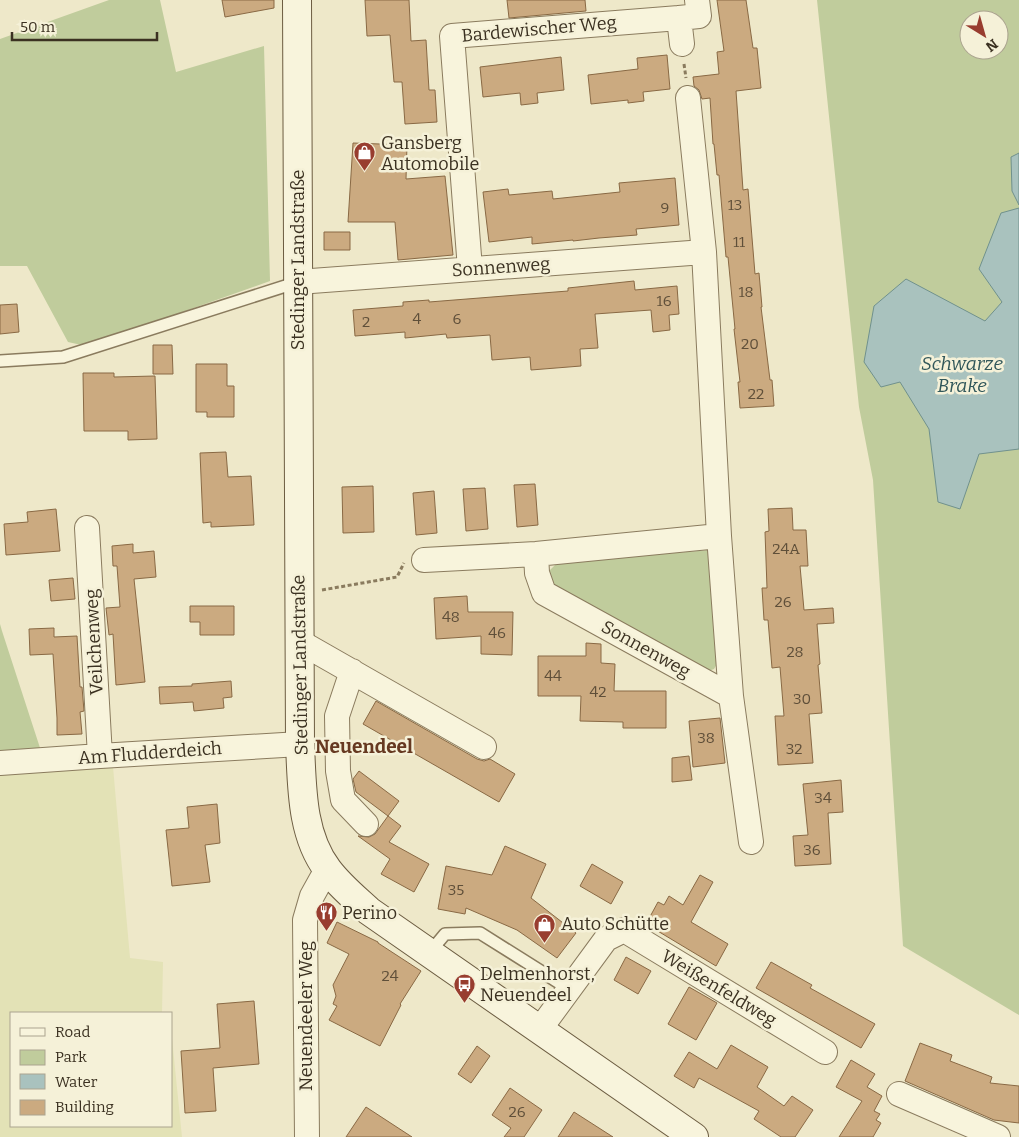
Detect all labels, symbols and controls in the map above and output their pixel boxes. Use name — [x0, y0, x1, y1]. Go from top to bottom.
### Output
scale bar — [12, 10, 158, 42]
north arrow — [959, 10, 1009, 60]
street label: Bardewischer Weg — [461, 11, 617, 47]
text: 50 m — [20, 18, 56, 36]
text: N — [982, 35, 1001, 55]
place label: Gansberg Automobile — [381, 132, 479, 175]
shop icon: Gansberg Automobile — [353, 141, 377, 172]
street label: Stedinger Landstraße — [287, 170, 309, 350]
house number: 13 — [728, 196, 742, 214]
house number: 9 — [661, 199, 669, 217]
house number: 11 — [733, 233, 745, 251]
street label: Sonnenweg — [451, 253, 551, 281]
house number: 18 — [738, 283, 754, 301]
house number: 16 — [657, 292, 672, 310]
house number: 4 — [413, 310, 422, 328]
house number: 6 — [453, 310, 462, 328]
house number: 2 — [362, 313, 370, 331]
house number: 20 — [741, 335, 759, 353]
water label: Schwarze Brake — [921, 352, 1003, 397]
house number: 22 — [748, 385, 764, 403]
house number: 24A — [772, 540, 800, 558]
street label: Stedinger Landstraße — [287, 574, 313, 756]
street label: Veilchenweg — [80, 588, 108, 696]
house number: 26 — [775, 593, 792, 611]
house number: 48 — [442, 608, 460, 626]
street label: Sonnenweg — [598, 616, 694, 682]
house number: 46 — [488, 624, 506, 642]
house number: 28 — [786, 643, 804, 661]
house number: 44 — [544, 667, 562, 685]
house number: 42 — [590, 683, 606, 701]
house number: 30 — [793, 690, 811, 708]
house number: 38 — [697, 729, 715, 747]
district label: Neuendeel — [315, 735, 413, 758]
street label: Am Fludderdeich — [77, 737, 223, 769]
house number: 32 — [786, 740, 802, 758]
house number: 34 — [814, 789, 832, 807]
house number: 36 — [803, 841, 821, 859]
house number: 35 — [448, 881, 464, 899]
restaurant icon: Perino — [314, 901, 338, 932]
place label: Perino — [342, 902, 397, 924]
shop icon: Auto Schütte — [533, 912, 557, 943]
place label: Auto Schütte — [561, 913, 669, 935]
street label: Neuendeeler Weg — [295, 941, 317, 1091]
street label: Weißenfeldweg — [657, 945, 781, 1031]
place label: Delmenhorst, Neuendeel — [480, 963, 595, 1006]
house number: 24 — [382, 967, 399, 985]
bus stop icon: Delmenhorst, Neuendeel — [452, 972, 476, 1003]
legend — [10, 1012, 172, 1127]
text: Road — [55, 1023, 90, 1041]
text: Park — [55, 1048, 87, 1066]
text: Water — [55, 1073, 98, 1091]
text: Building — [55, 1098, 114, 1116]
house number: 26 — [509, 1103, 526, 1121]

